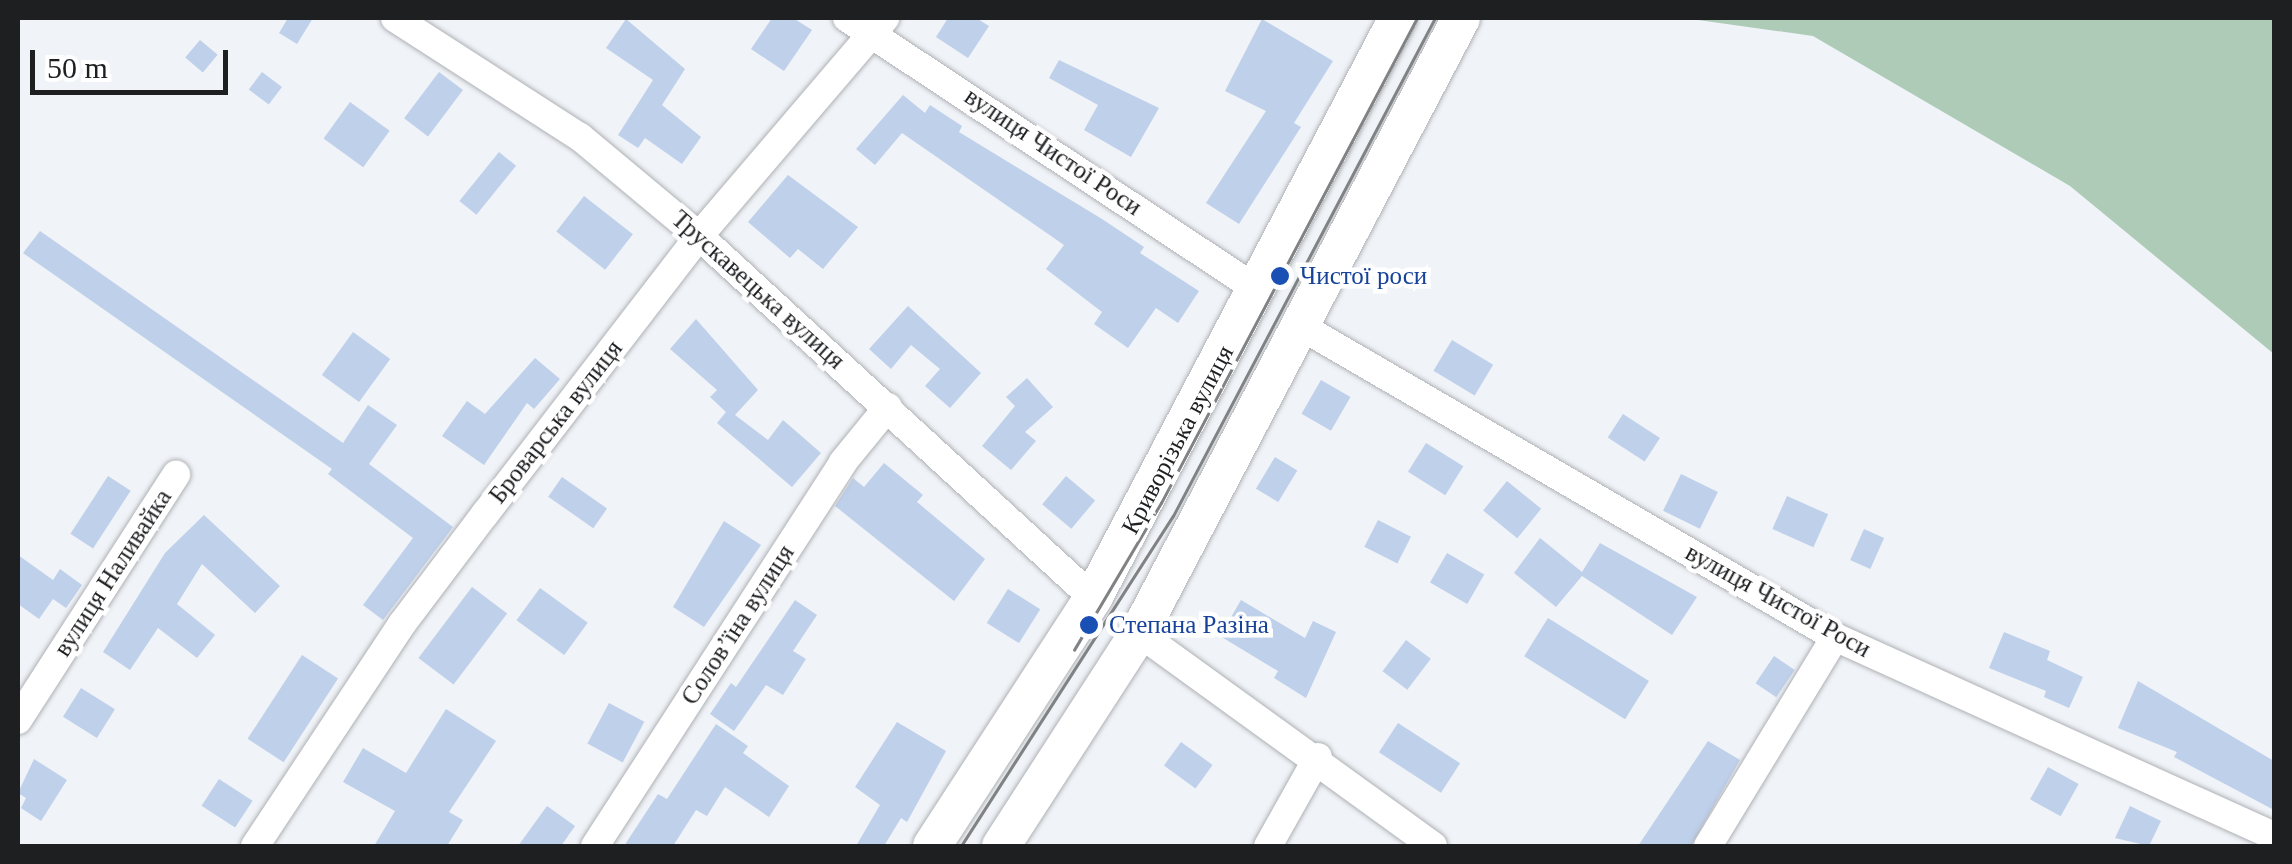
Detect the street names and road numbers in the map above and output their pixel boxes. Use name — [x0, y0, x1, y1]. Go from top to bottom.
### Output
street label: вулиця Чистої Роси — [959, 82, 1147, 222]
street label: Трускавецька вулиця — [665, 204, 851, 376]
street label: Броварська вулиця — [483, 334, 629, 510]
street label: Криворізька вулиця — [1116, 340, 1240, 540]
street label: вулиця Наливайка — [48, 484, 178, 662]
street label: вулиця Чистої Роси — [1680, 538, 1876, 664]
street label: Соловʼїна вулиця — [675, 539, 801, 711]

